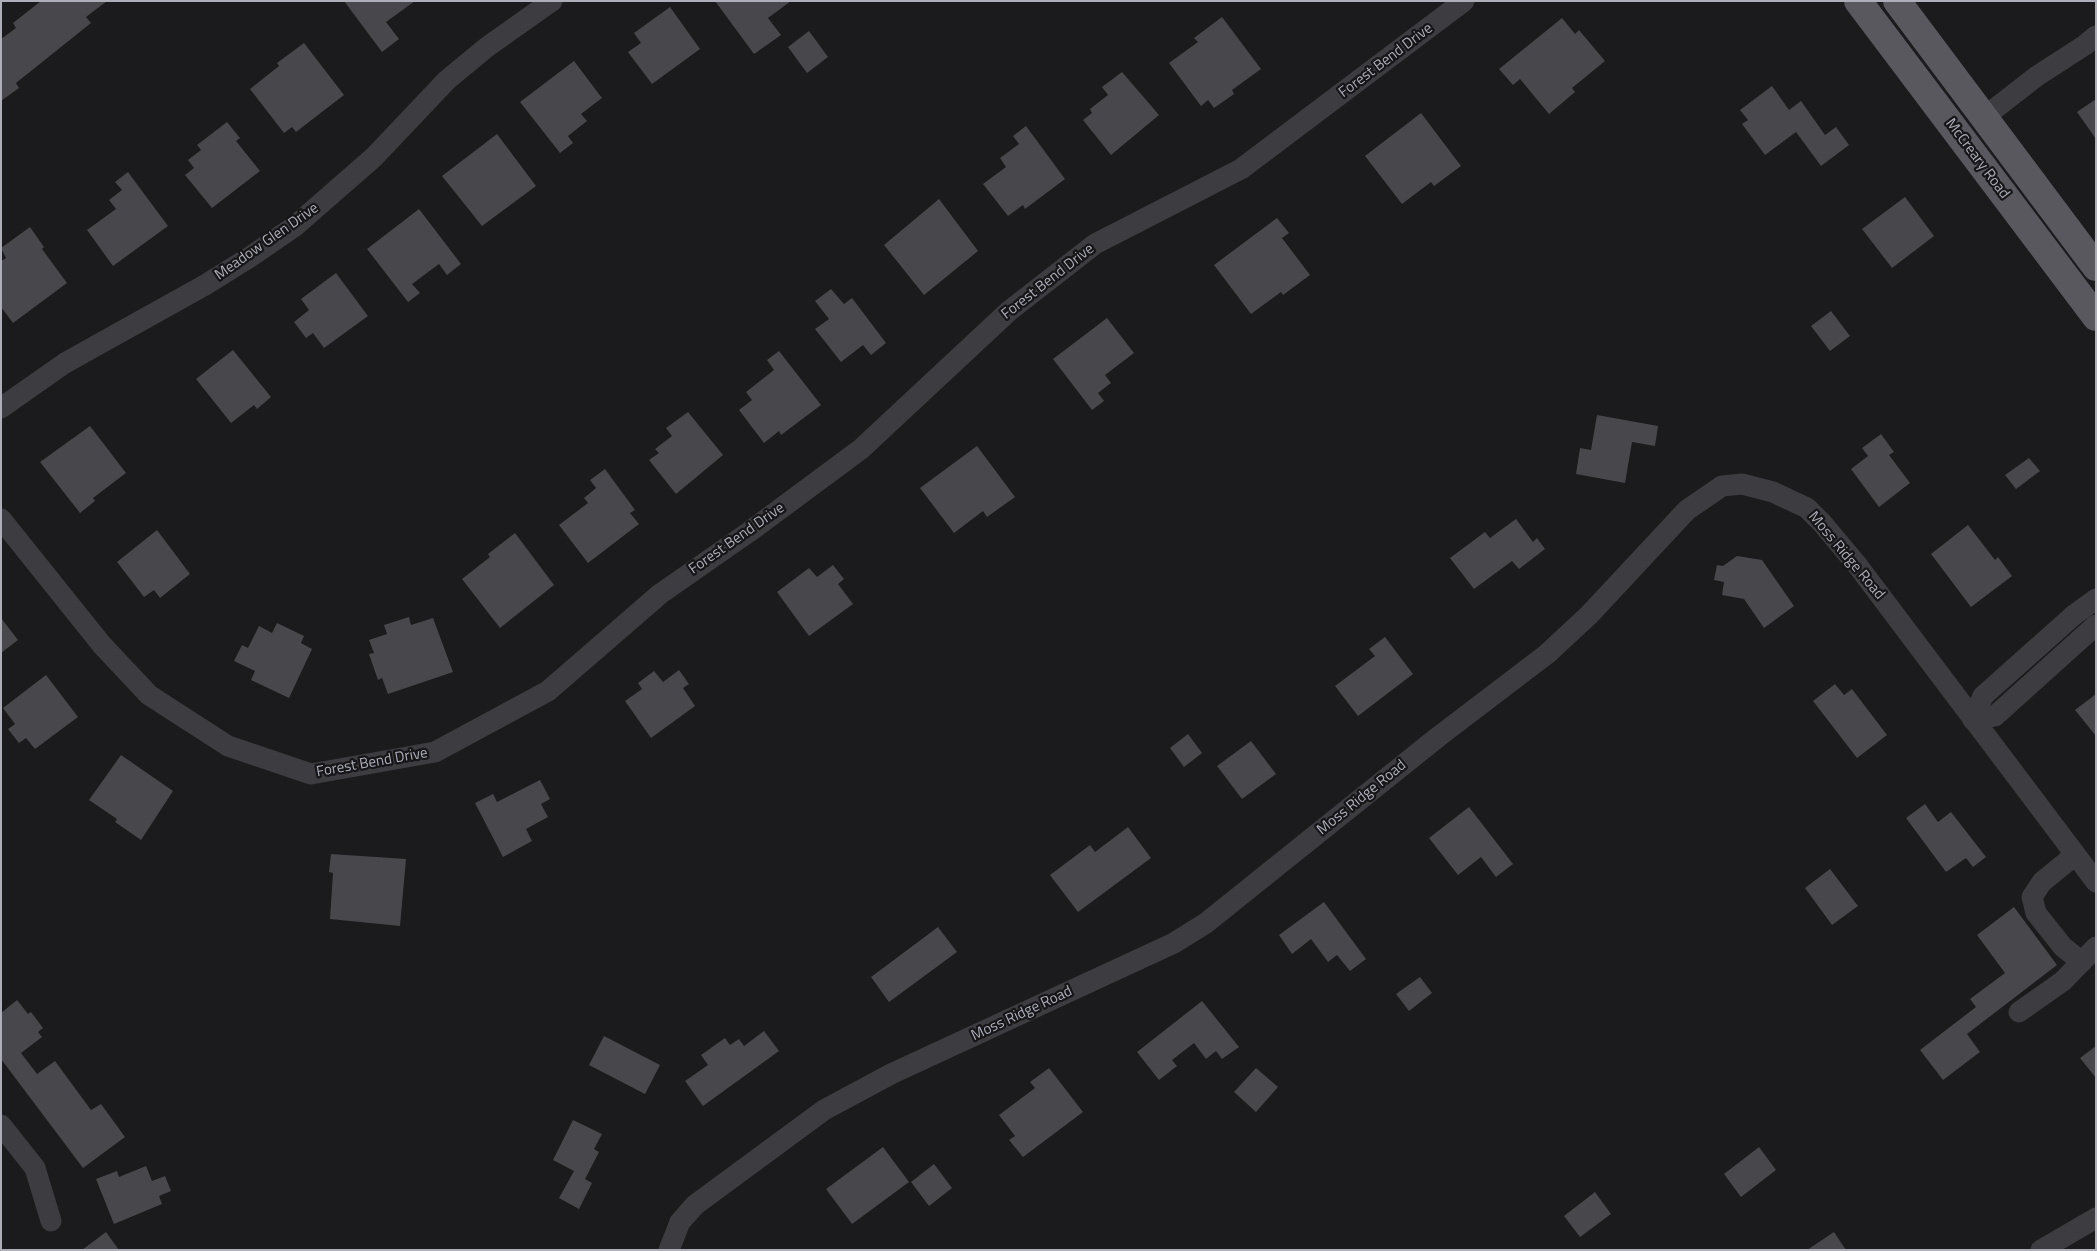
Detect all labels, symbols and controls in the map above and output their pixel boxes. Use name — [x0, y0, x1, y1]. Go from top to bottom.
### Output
street label: Forest Bend Drive — [1336, 20, 1436, 102]
street label: McCreary Road — [1941, 115, 2013, 203]
street label: Meadow Glen Drive — [212, 199, 322, 285]
street label: Forest Bend Drive — [998, 240, 1098, 324]
street label: Forest Bend Drive — [686, 499, 788, 579]
street label: Moss Ridge Road — [1804, 508, 1888, 604]
street label: Forest Bend Drive — [315, 744, 429, 782]
street label: Moss Ridge Road — [1314, 757, 1410, 839]
street label: Moss Ridge Road — [969, 983, 1075, 1045]

